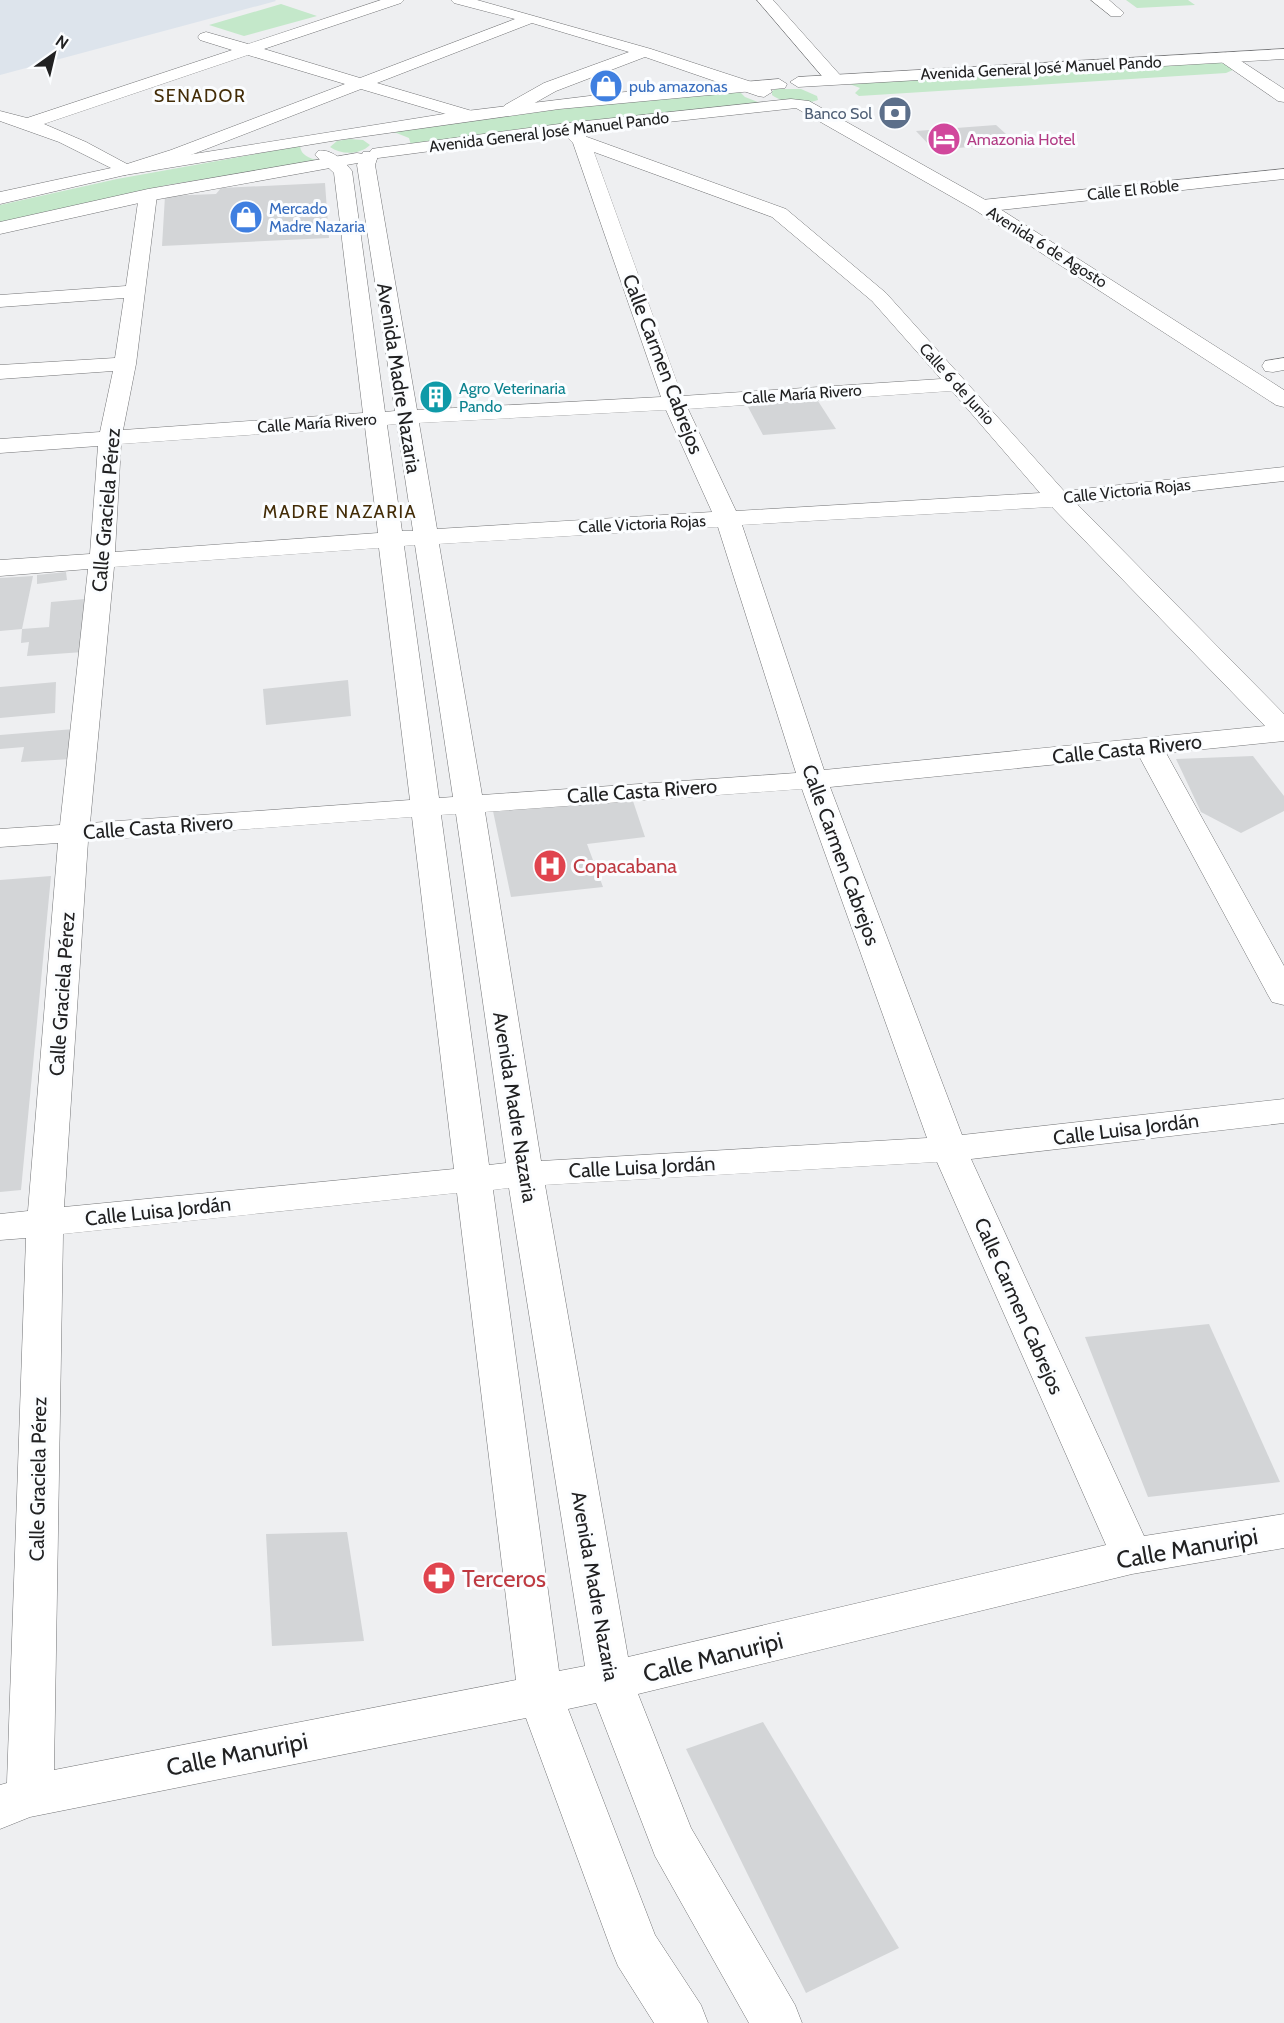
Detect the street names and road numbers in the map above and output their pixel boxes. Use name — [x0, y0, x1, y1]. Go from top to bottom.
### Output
street label: Avenida General José Manuel Pando — [920, 52, 1162, 84]
street label: Avenida General José Manuel Pando — [428, 108, 670, 156]
street label: Calle El Roble — [1086, 176, 1180, 204]
street label: Avenida 6 de Agosto — [983, 202, 1111, 292]
street label: Calle Carmen Cabrejos — [618, 271, 708, 457]
street label: Avenida Madre Nazaria — [372, 281, 426, 475]
street label: Calle 6 de Junio — [915, 339, 999, 429]
street label: Calle María Rivero — [742, 380, 863, 408]
street label: Calle María Rivero — [257, 409, 378, 437]
street label: Calle Graciela Pérez — [87, 427, 125, 593]
street label: Calle Victoria Rojas — [1063, 475, 1192, 507]
street label: Calle Victoria Rojas — [578, 511, 707, 537]
street label: Calle Casta Rivero — [1051, 729, 1203, 769]
street label: Calle Carmen Cabrejos — [797, 761, 885, 949]
street label: Calle Casta Rivero — [566, 774, 718, 808]
street label: Calle Casta Rivero — [82, 810, 234, 844]
street label: Calle Graciela Pérez — [44, 911, 80, 1077]
street label: Avenida Madre Nazaria — [488, 1010, 542, 1204]
street label: Calle Luisa Jordán — [1052, 1108, 1200, 1150]
street label: Calle Luisa Jordán — [568, 1151, 716, 1183]
street label: Calle Luisa Jordán — [84, 1191, 232, 1231]
street label: Calle Carmen Cabrejos — [969, 1214, 1069, 1398]
street label: Calle Graciela Pérez — [25, 1396, 51, 1562]
street label: Avenida Madre Nazaria — [566, 1489, 624, 1683]
street label: Calle Manuripi — [1114, 1521, 1260, 1575]
street label: Calle Manuripi — [640, 1626, 786, 1688]
street label: Calle Manuripi — [164, 1726, 310, 1782]

